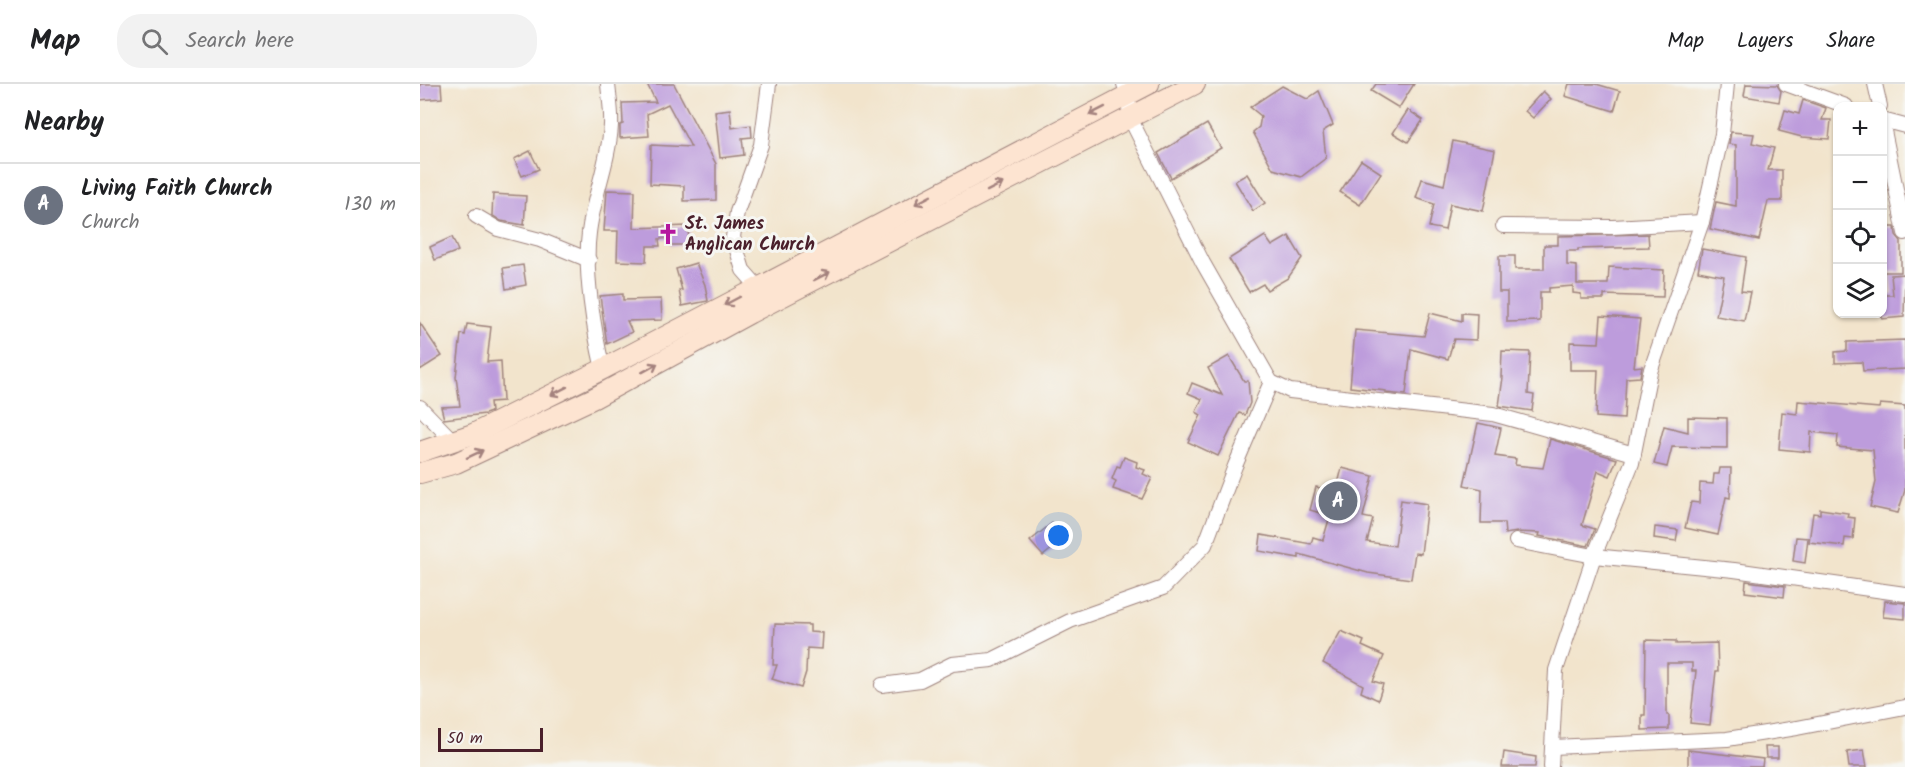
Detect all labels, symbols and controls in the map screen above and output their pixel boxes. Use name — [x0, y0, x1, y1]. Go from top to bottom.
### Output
search box — [117, 14, 537, 68]
text: Map — [30, 19, 81, 64]
text: Search here — [186, 24, 294, 59]
icon: search — [138, 25, 171, 58]
text: Map — [1667, 25, 1704, 58]
text: Layers — [1737, 25, 1793, 58]
text: Share — [1826, 25, 1875, 58]
text: Nearby — [24, 102, 104, 144]
map controls — [1833, 102, 1887, 318]
button: + — [1833, 102, 1887, 156]
one-way arrow — [1088, 105, 1106, 117]
button: − — [1833, 156, 1887, 210]
text: Living Faith Church — [81, 172, 272, 207]
one-way arrow — [986, 181, 1004, 192]
text: A — [37, 189, 50, 221]
text: 130 m — [344, 189, 396, 221]
one-way arrow — [915, 195, 933, 206]
text: Church — [81, 207, 140, 239]
place label: St. James Anglican Church — [685, 210, 815, 260]
button: locate — [1833, 210, 1887, 264]
church icon: St. James Anglican Church — [656, 222, 680, 246]
button: layers — [1833, 264, 1887, 318]
one-way arrow — [813, 270, 830, 282]
one-way arrow — [724, 296, 742, 307]
one-way arrow — [641, 362, 658, 374]
one-way arrow — [551, 385, 569, 397]
one-way arrow — [466, 447, 484, 459]
pin: A — [1318, 478, 1358, 524]
your location — [1044, 521, 1073, 550]
scale bar — [438, 725, 543, 752]
text: 50 m — [447, 726, 483, 751]

